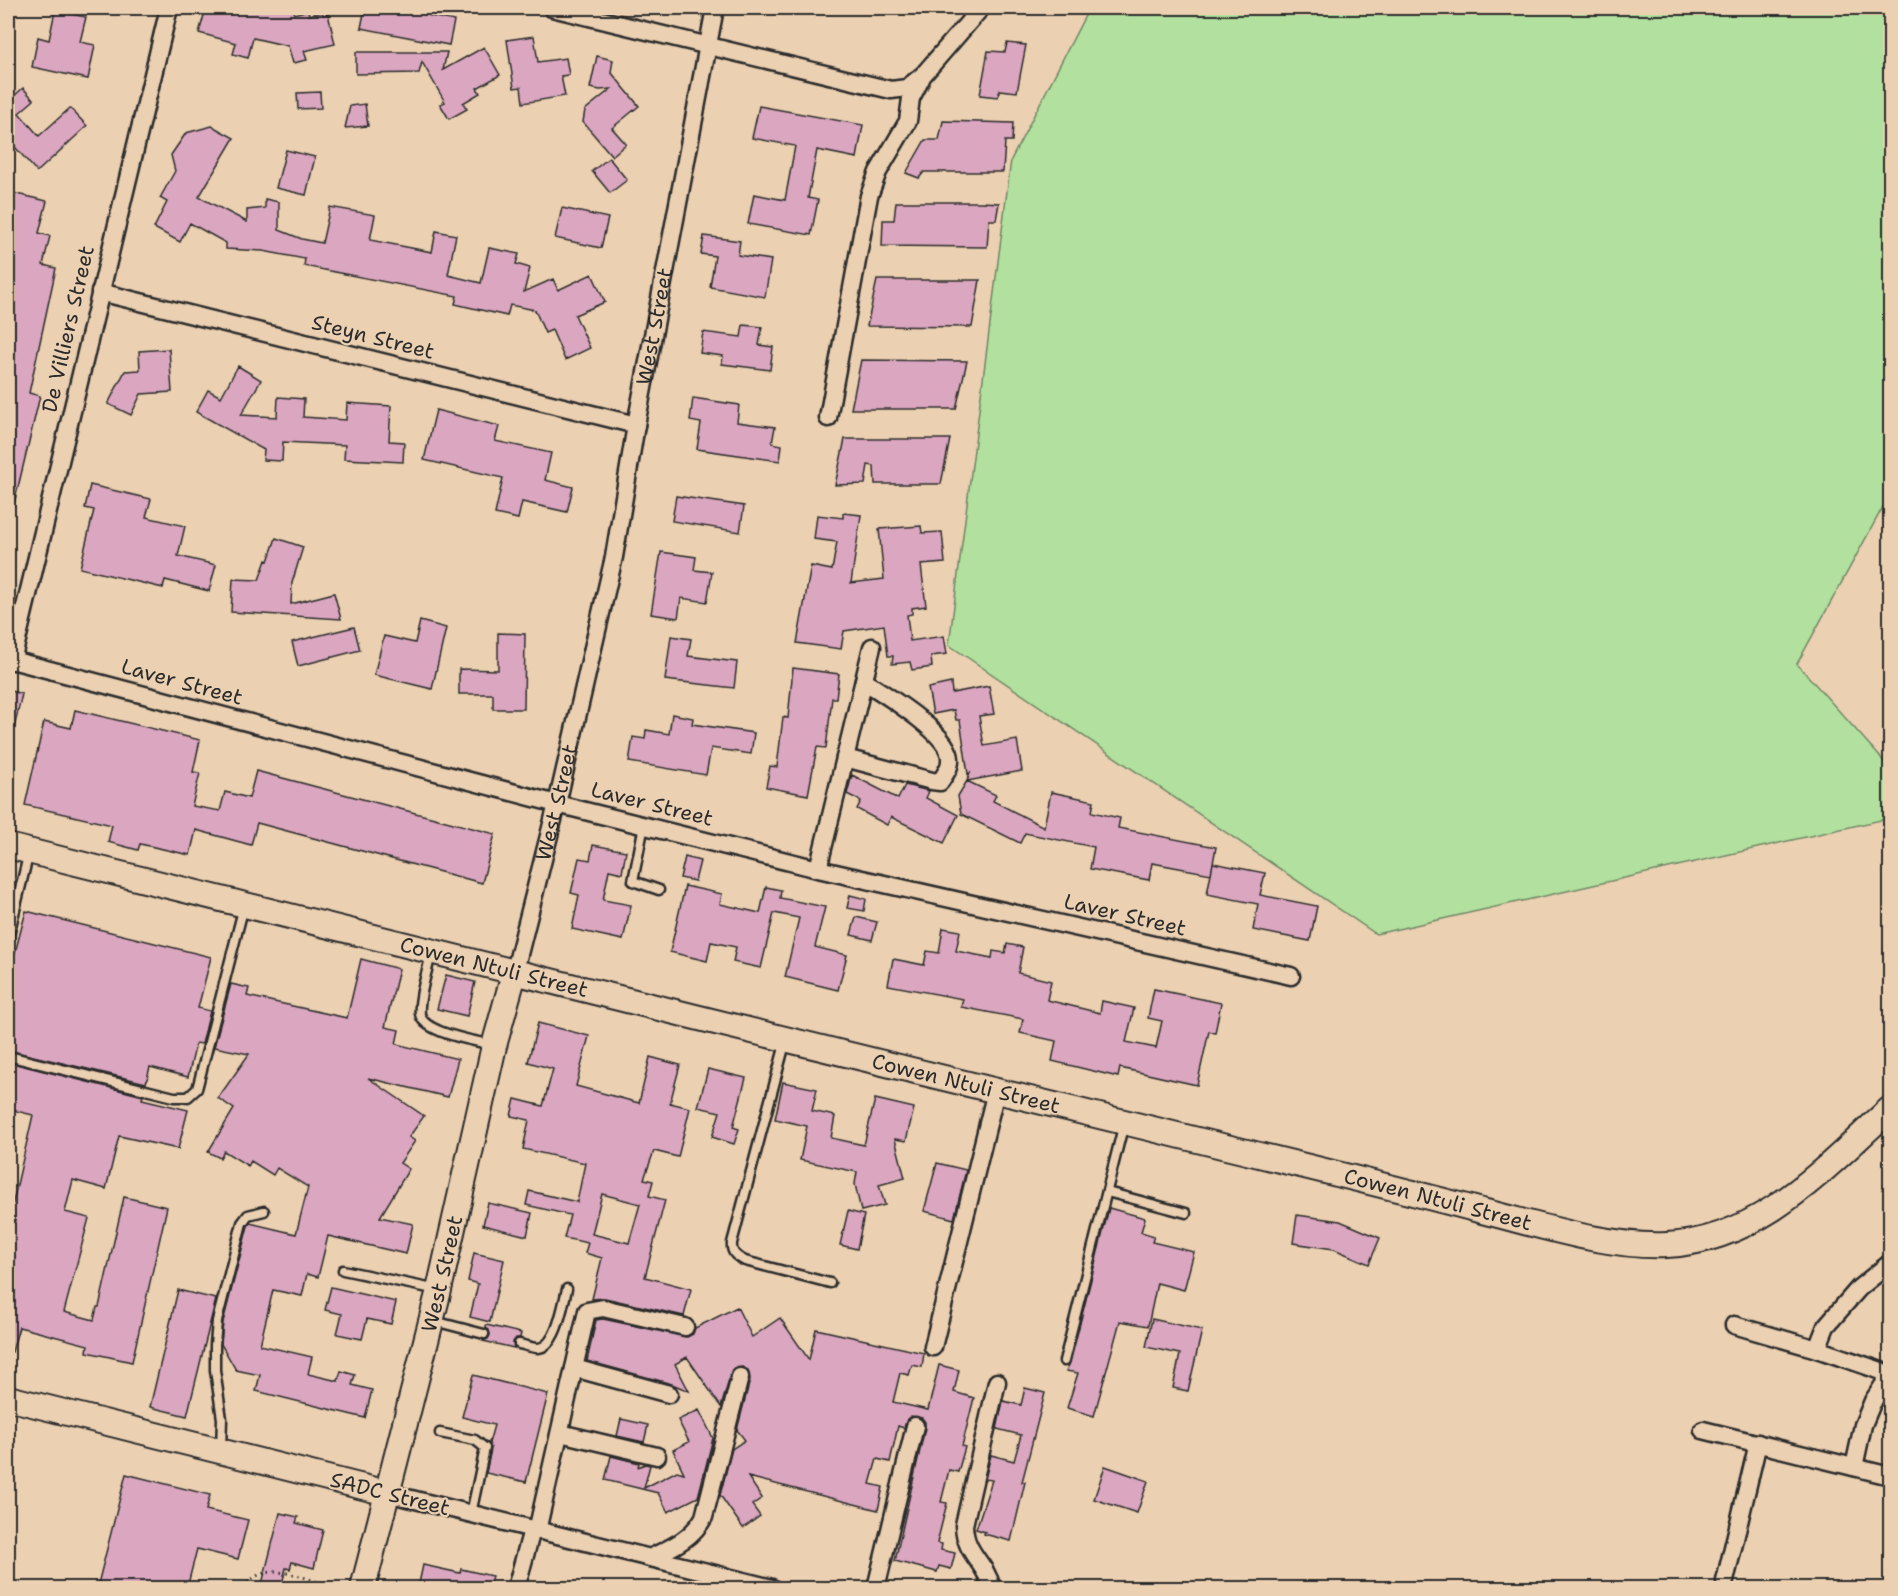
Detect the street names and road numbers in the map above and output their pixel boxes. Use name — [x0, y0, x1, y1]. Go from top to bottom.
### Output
street label: De Villiers Street — [35, 243, 101, 415]
street label: West Street — [630, 265, 680, 388]
street label: Steyn Street — [309, 308, 437, 366]
street label: Laver Street — [118, 652, 246, 712]
street label: West Street — [529, 741, 584, 864]
street label: Laver Street — [588, 775, 716, 833]
street label: Laver Street — [1061, 887, 1189, 943]
street label: Cowen Ntuli Street — [397, 930, 591, 1004]
street label: Cowen Ntuli Street — [869, 1047, 1063, 1120]
street label: Cowen Ntuli Street — [1341, 1162, 1535, 1237]
street label: West Street — [415, 1213, 469, 1335]
street label: SADC Street — [327, 1466, 453, 1522]

